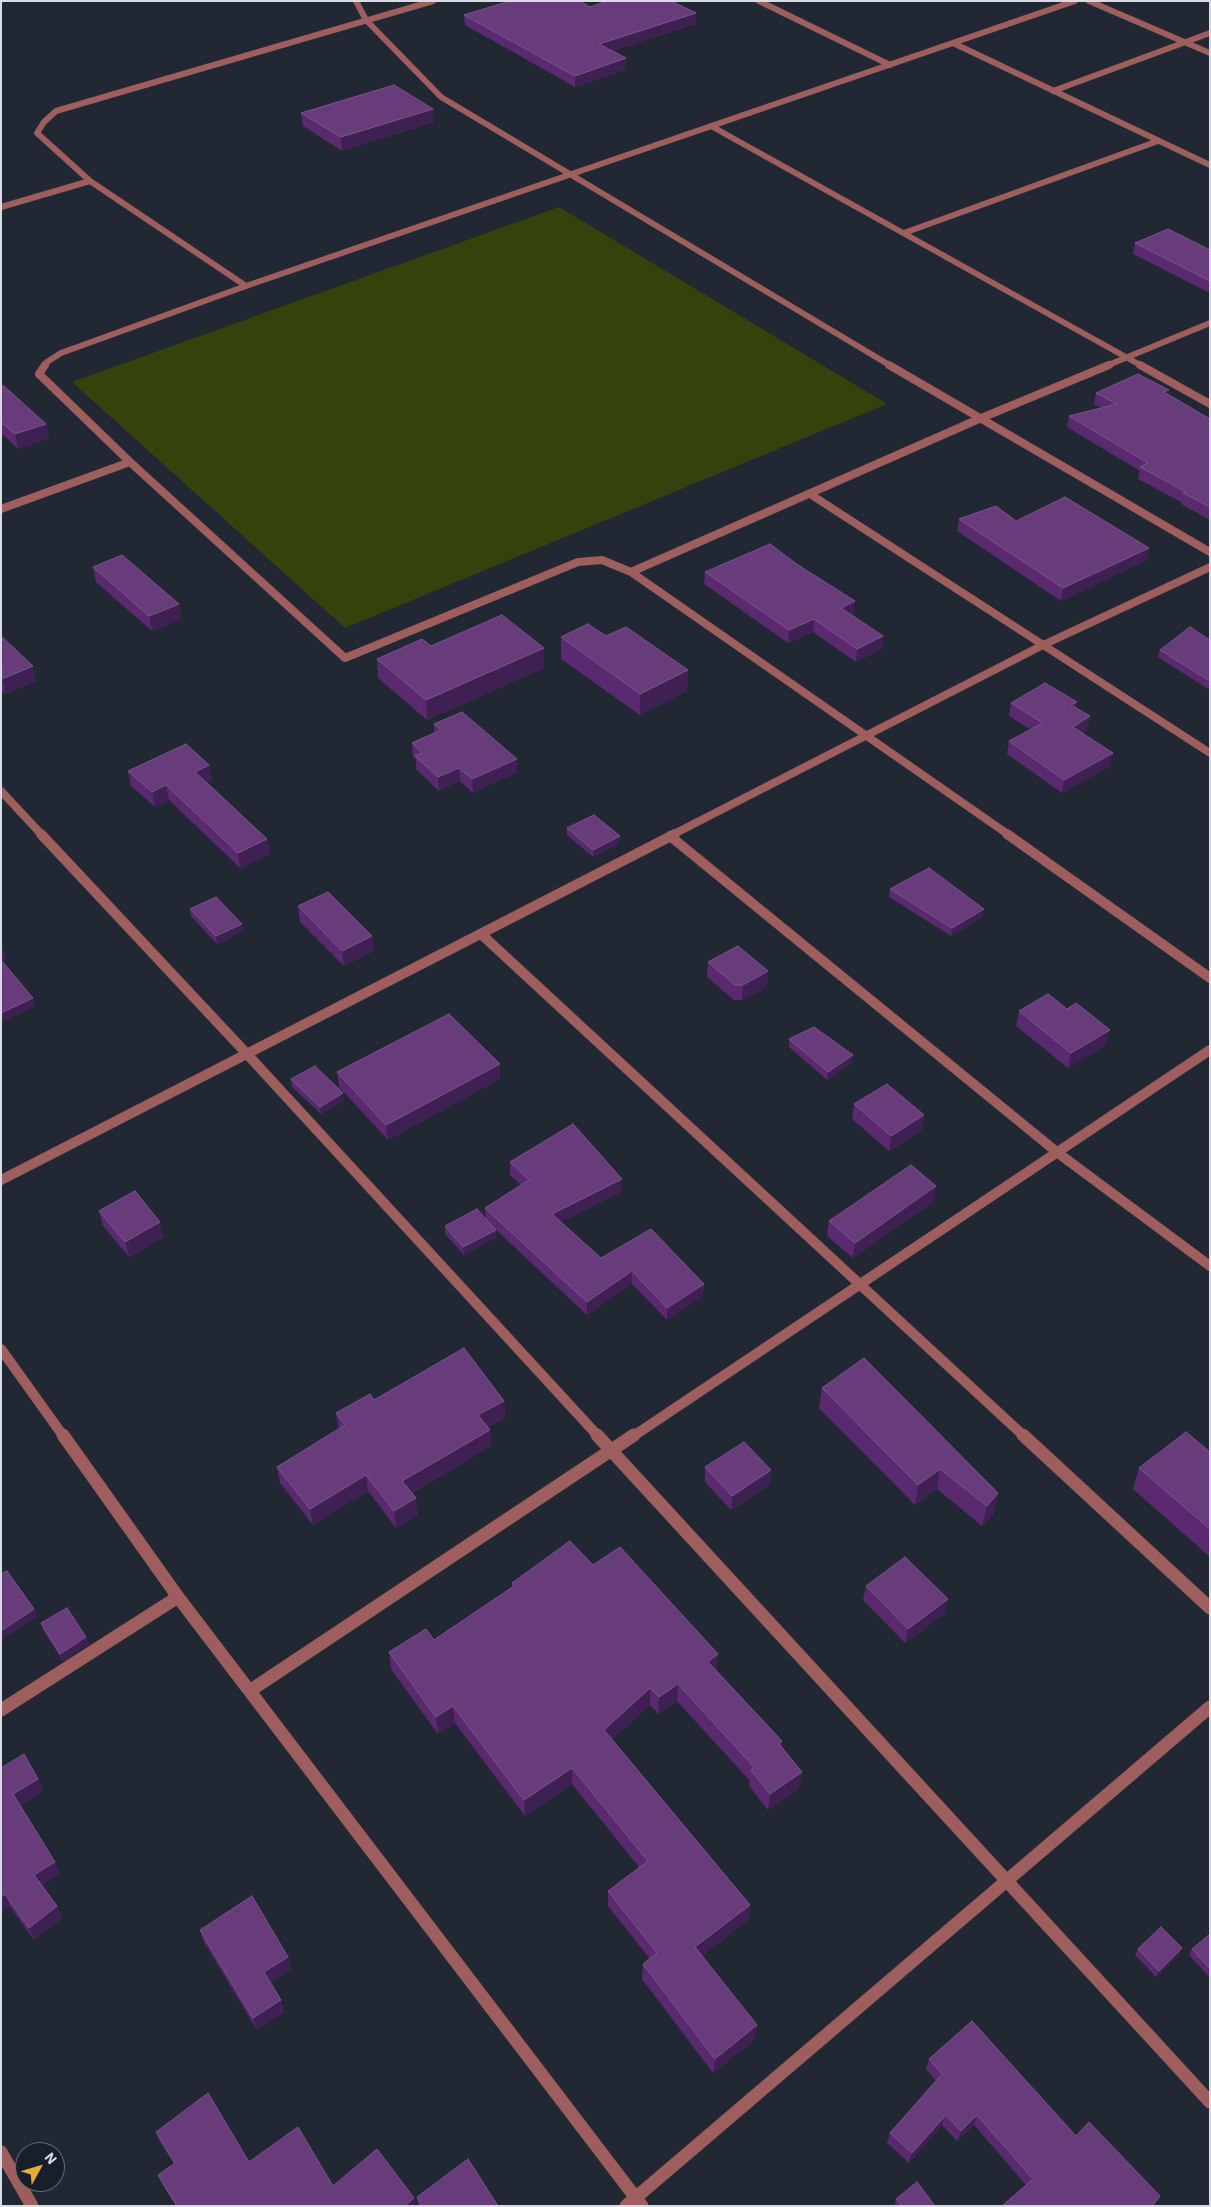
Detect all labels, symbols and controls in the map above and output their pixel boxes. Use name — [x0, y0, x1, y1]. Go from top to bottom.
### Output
north arrow — [15, 2142, 65, 2192]
text: N — [41, 2149, 61, 2168]

